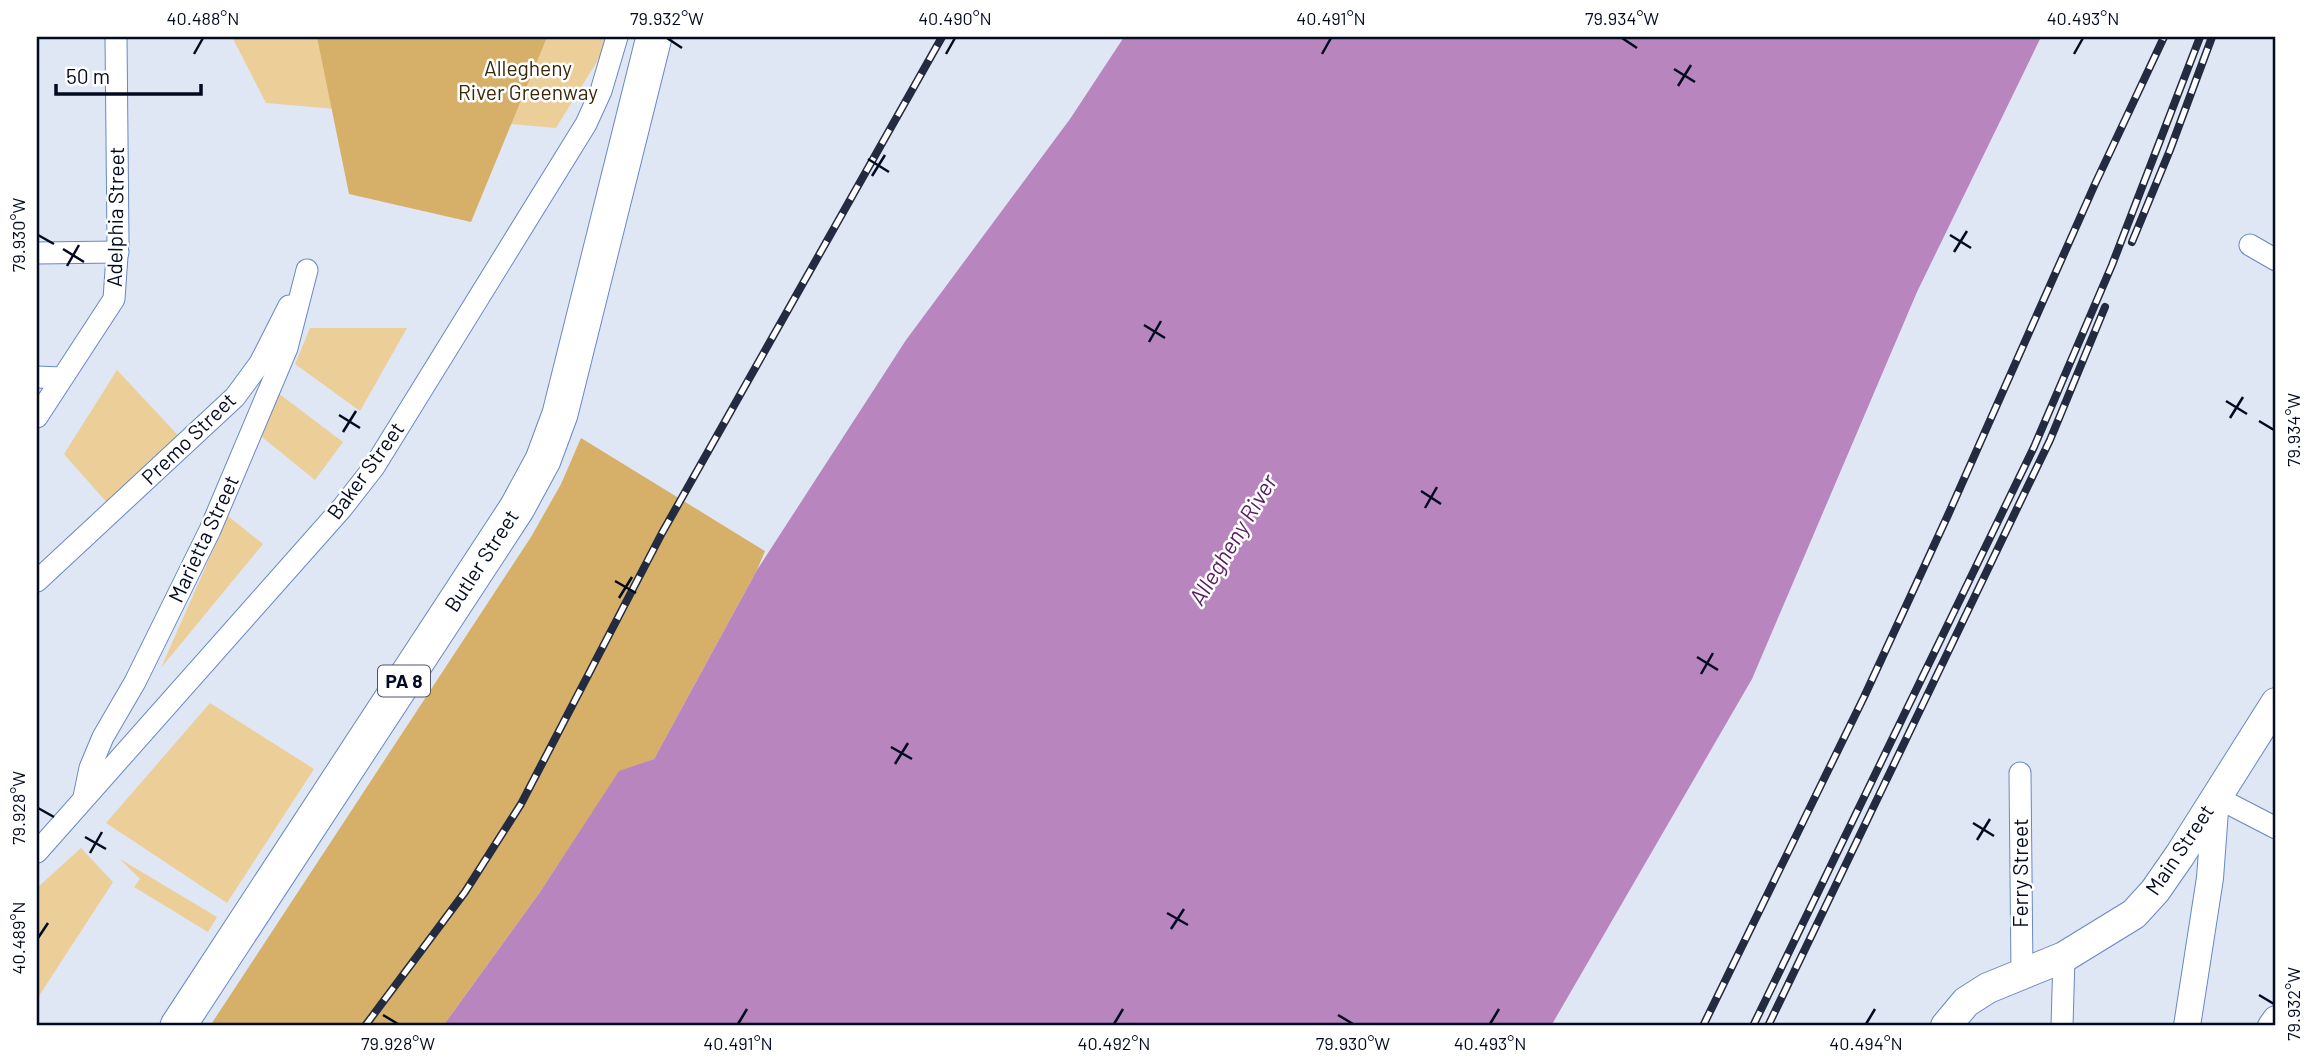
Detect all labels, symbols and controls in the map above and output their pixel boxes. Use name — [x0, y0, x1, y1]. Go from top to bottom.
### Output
text: 40.488°N — [167, 7, 239, 29]
text: 79.932°W — [630, 7, 704, 29]
text: 40.490°N — [918, 7, 992, 29]
text: 40.491°N — [1296, 7, 1366, 29]
text: 79.934°W — [1585, 7, 1659, 29]
text: 40.493°N — [2047, 7, 2119, 29]
scale bar — [56, 52, 201, 96]
park label: Allegheny River Greenway — [458, 55, 598, 104]
text: 50 m — [66, 63, 110, 88]
street label: Adelphia Street — [101, 147, 128, 287]
text: 79.930°W — [7, 198, 29, 272]
street label: Premo Street — [136, 387, 240, 489]
text: 79.934°W — [2282, 393, 2304, 467]
street label: Baker Street — [321, 417, 408, 524]
water label: Allegheny River — [1182, 468, 1283, 610]
street label: Marietta Street — [162, 471, 243, 606]
street label: Butler Street — [438, 504, 523, 616]
road number: PA 8 — [378, 666, 430, 696]
text: 79.928°W — [7, 771, 29, 845]
street label: Main Street — [2139, 799, 2218, 899]
street label: Ferry Street — [2007, 818, 2032, 928]
text: 40.489°N — [7, 902, 29, 974]
text: 79.932°W — [2282, 967, 2304, 1041]
text: 79.928°W — [361, 1032, 435, 1054]
text: 40.491°N — [703, 1032, 773, 1054]
text: 40.492°N — [1077, 1032, 1151, 1054]
text: 79.930°W — [1316, 1032, 1390, 1054]
text: 40.493°N — [1454, 1032, 1526, 1054]
text: 40.494°N — [1829, 1032, 1903, 1054]

